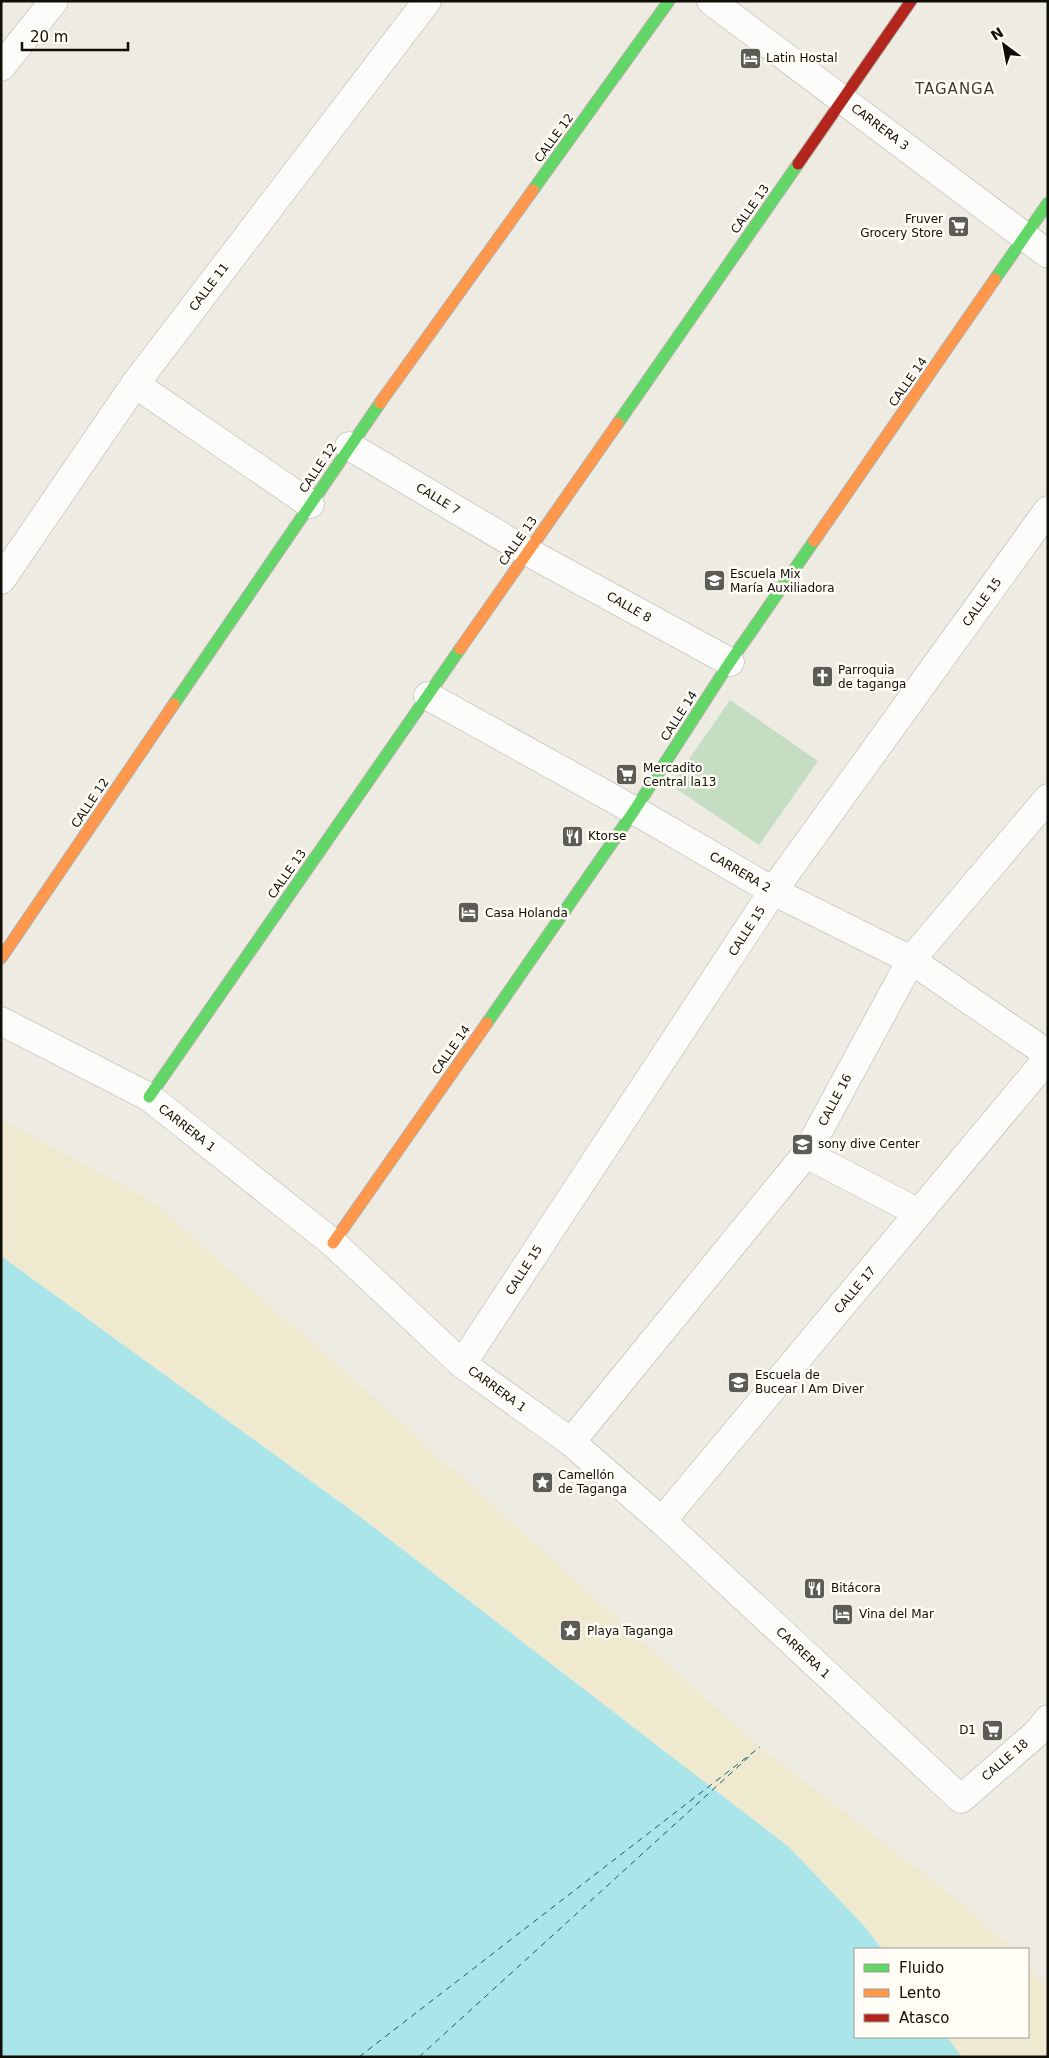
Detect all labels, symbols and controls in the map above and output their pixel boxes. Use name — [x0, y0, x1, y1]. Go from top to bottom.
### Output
scale bar — [22, 20, 129, 52]
north arrow — [979, 20, 1029, 70]
text: N — [988, 24, 1006, 44]
text: 20 m — [30, 28, 68, 46]
hotel icon: Latin Hostal — [738, 46, 762, 70]
place label: Latin Hostal — [766, 51, 838, 65]
district label: TAGANGA — [914, 80, 995, 98]
street label: CARRERA 3 — [848, 101, 912, 153]
street label: CALLE 12 — [532, 111, 576, 165]
street label: CALLE 13 — [728, 182, 772, 236]
place label: Fruver Grocery Store — [860, 212, 943, 240]
supermarket icon: Fruver Grocery Store — [947, 214, 971, 238]
street label: CALLE 11 — [186, 260, 232, 314]
street label: CALLE 14 — [886, 355, 930, 409]
street label: CALLE 12 — [296, 441, 340, 495]
street label: CALLE 7 — [413, 480, 463, 518]
street label: CALLE 13 — [496, 514, 540, 568]
place label: Escuela Mix María Auxiliadora — [730, 567, 835, 595]
school or university icon: Escuela Mix María Auxiliadora — [702, 569, 726, 593]
street label: CALLE 15 — [960, 575, 1004, 629]
street label: CALLE 8 — [604, 589, 654, 625]
place label: Parroquia de taganga — [838, 663, 906, 691]
church icon: Parroquia de taganga — [810, 665, 834, 689]
street label: CALLE 14 — [658, 688, 700, 744]
place label: Mercadito Central la13 — [643, 761, 716, 789]
supermarket icon: Mercadito Central la13 — [615, 763, 639, 787]
street label: CALLE 12 — [68, 776, 112, 830]
restaurant icon: Ktorse — [560, 824, 584, 848]
place label: Ktorse — [588, 829, 626, 843]
street label: CALLE 13 — [265, 847, 309, 901]
street label: CARRERA 2 — [707, 849, 773, 895]
hotel icon: Casa Holanda — [457, 901, 481, 925]
street label: CALLE 15 — [726, 903, 768, 959]
place label: Casa Holanda — [485, 906, 568, 920]
street label: CALLE 14 — [429, 1023, 473, 1077]
street label: CALLE 16 — [816, 1072, 854, 1128]
street label: CARRERA 1 — [156, 1101, 218, 1155]
school or university icon: sony dive Center — [790, 1132, 814, 1156]
place label: sony dive Center — [818, 1137, 920, 1151]
street label: CALLE 15 — [503, 1242, 545, 1298]
street label: CALLE 17 — [831, 1264, 879, 1316]
street label: CARRERA 1 — [465, 1363, 529, 1415]
place label: Escuela de Bucear I Am Diver — [755, 1368, 864, 1396]
school or university icon: Escuela de Bucear I Am Diver — [727, 1370, 751, 1394]
place label: Camellón de Taganga — [558, 1468, 627, 1496]
place icon: Camellón de Taganga — [530, 1470, 554, 1494]
restaurant icon: Bitácora — [803, 1576, 827, 1600]
place label: Bitácora — [831, 1581, 881, 1595]
hotel icon: Vina del Mar — [831, 1602, 855, 1626]
place label: Vina del Mar — [859, 1607, 934, 1621]
place icon: Playa Taganga — [559, 1619, 583, 1643]
place label: Playa Taganga — [587, 1624, 673, 1638]
street label: CARRERA 1 — [773, 1625, 833, 1681]
supermarket icon: D1 — [980, 1718, 1004, 1742]
place label: D1 — [959, 1723, 976, 1737]
street label: CALLE 18 — [979, 1736, 1031, 1784]
legend — [854, 1948, 1029, 2038]
text: Fluido — [899, 1959, 944, 1977]
text: Lento — [899, 1984, 941, 2002]
text: Atasco — [899, 2009, 949, 2027]

